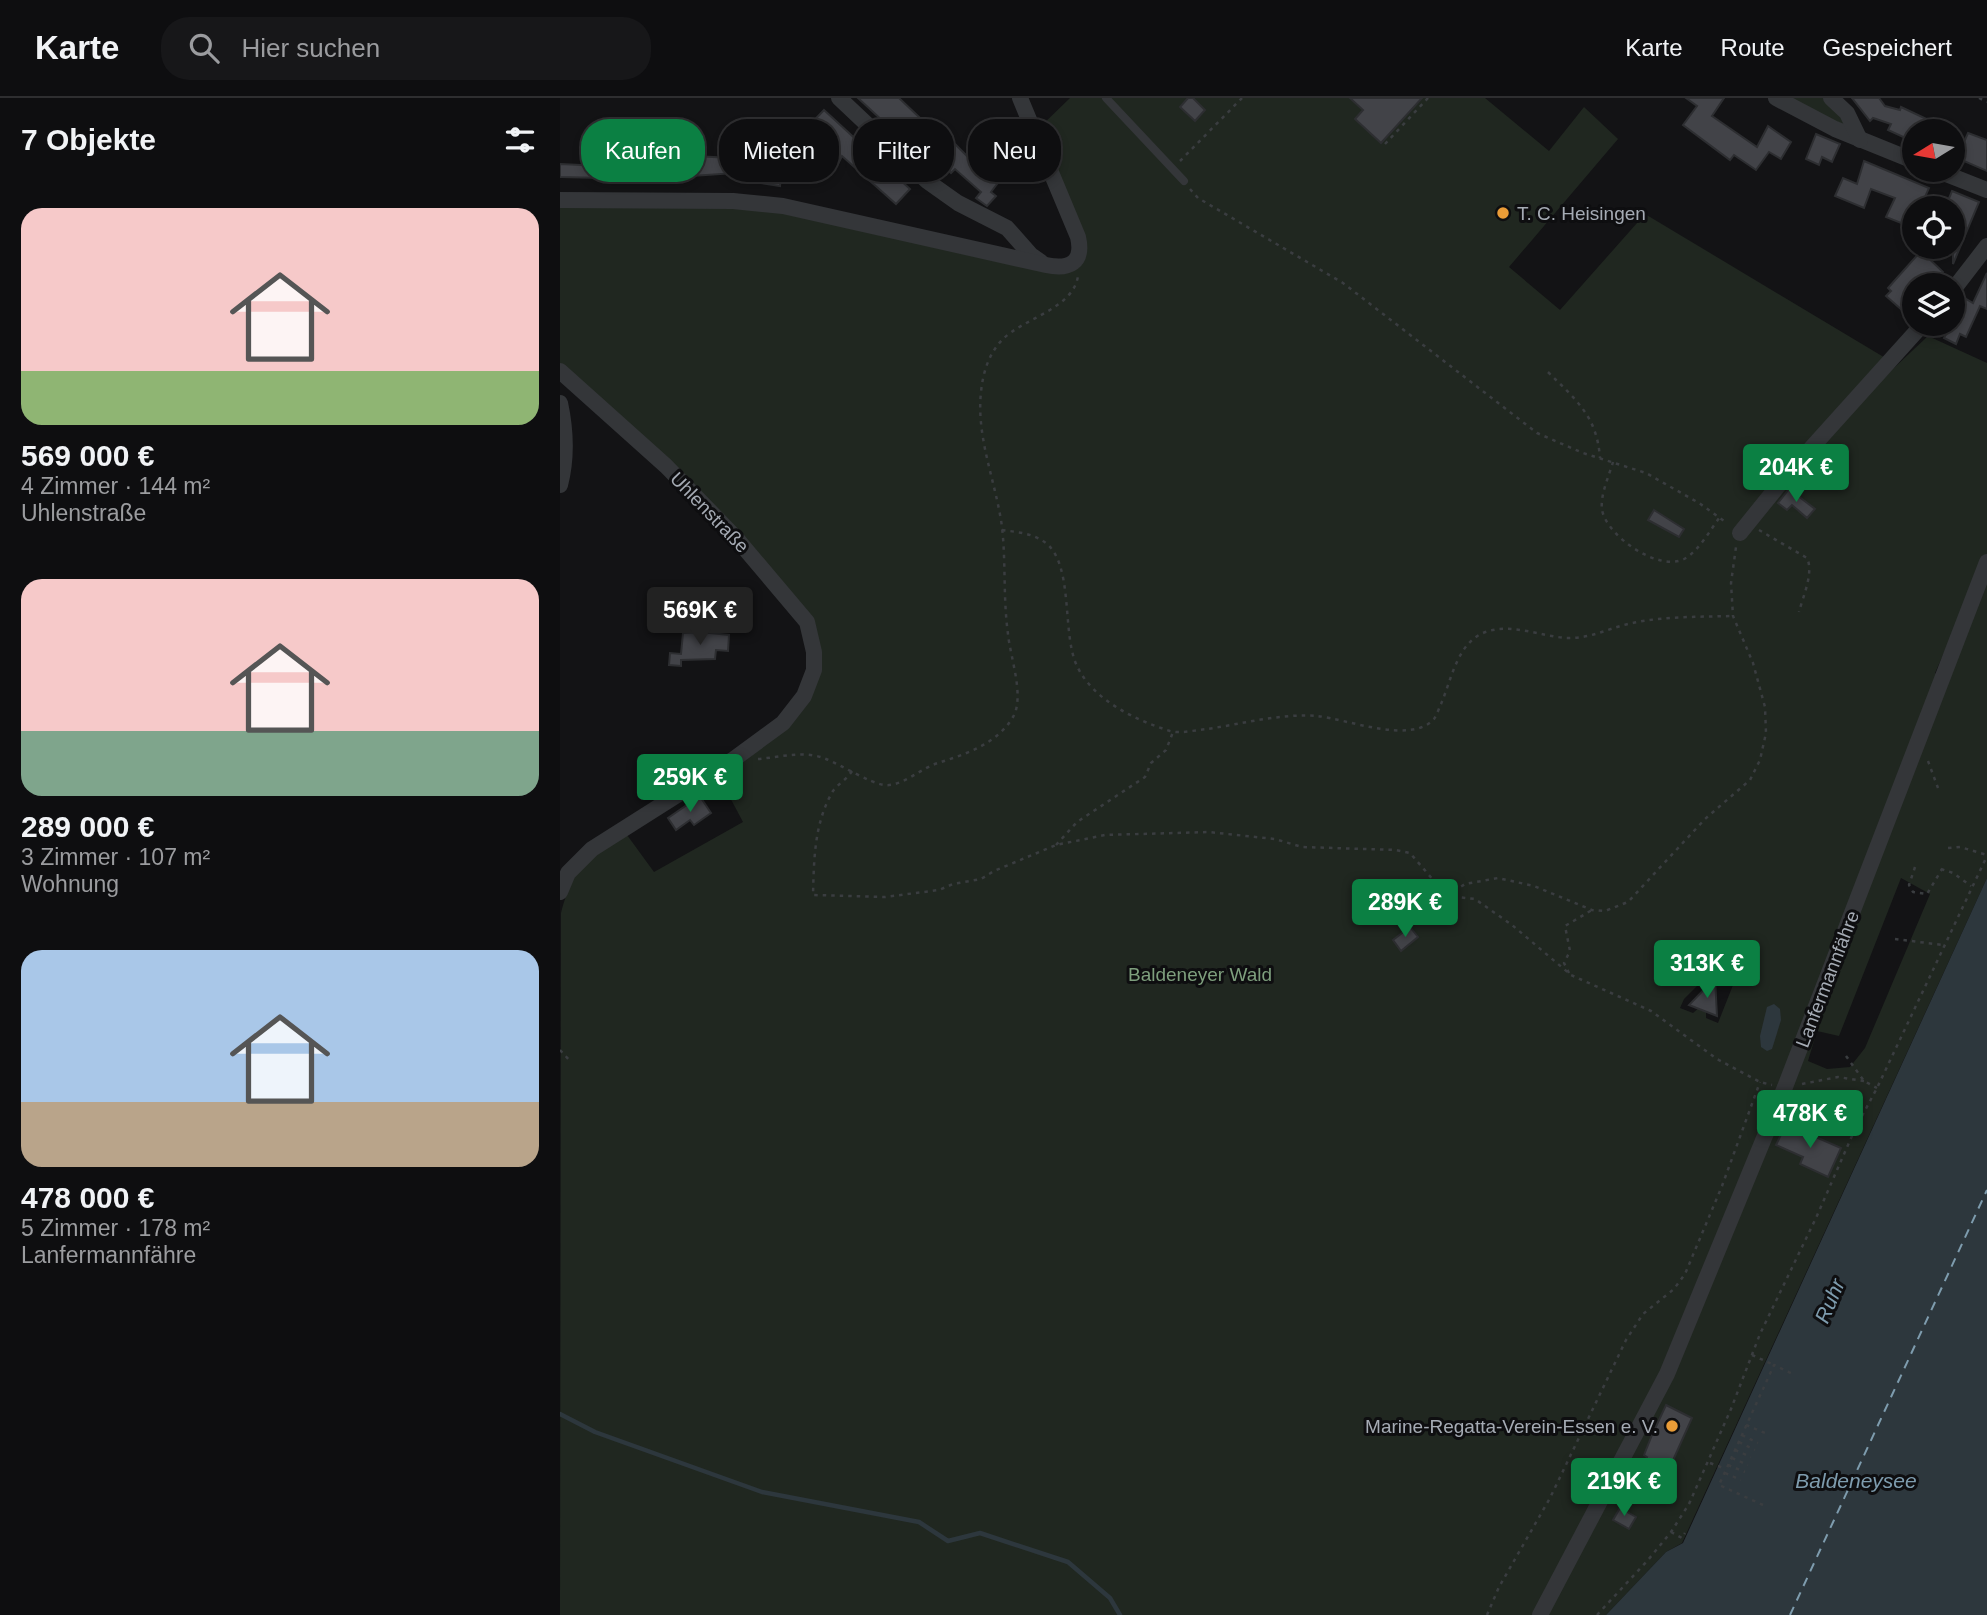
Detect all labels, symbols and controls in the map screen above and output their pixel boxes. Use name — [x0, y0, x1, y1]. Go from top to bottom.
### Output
search box — [161, 17, 651, 80]
text: Karte — [35, 29, 119, 66]
icon: search — [185, 29, 223, 67]
text: Hier suchen — [241, 33, 380, 63]
text: Karte — [1625, 34, 1683, 61]
text: Route — [1721, 34, 1785, 61]
text: Gespeichert — [1823, 34, 1952, 61]
chip: Kaufen — [581, 119, 705, 182]
chip: Mieten — [719, 119, 839, 182]
chip: Filter — [853, 119, 954, 182]
chip: Neu — [968, 119, 1061, 182]
north arrow — [1902, 119, 1965, 182]
map controls — [1902, 119, 1965, 336]
icon: filters — [501, 121, 539, 159]
text: 7 Objekte — [21, 123, 156, 156]
button: locate — [1902, 196, 1965, 259]
place label: T. C. Heisingen — [1517, 203, 1646, 224]
marker: T. C. Heisingen — [1495, 205, 1511, 221]
icon: home — [217, 254, 343, 380]
button: layers — [1902, 273, 1965, 336]
text: 569 000 € — [21, 439, 154, 472]
pin: 204K € — [1739, 444, 1853, 504]
text: 204K € — [1759, 454, 1833, 480]
street label: Uhlenstraße — [666, 468, 753, 557]
text: 4 Zimmer · 144 m² — [21, 473, 210, 499]
text: Uhlenstraße — [21, 500, 146, 526]
pin: 569K € — [643, 588, 757, 647]
text: 569K € — [663, 597, 737, 623]
icon: home — [217, 625, 343, 751]
pin: 259K € — [633, 754, 747, 814]
text: 259K € — [653, 764, 727, 790]
text: 289 000 € — [21, 810, 154, 843]
text: 3 Zimmer · 107 m² — [21, 844, 210, 870]
text: Wohnung — [21, 871, 119, 897]
pin: 289K € — [1348, 880, 1462, 939]
text: 289K € — [1368, 889, 1442, 915]
street label: Lanfermannfähre — [1792, 908, 1863, 1050]
pin: 313K € — [1650, 940, 1764, 1000]
text: 313K € — [1670, 950, 1744, 976]
park label: Baldeneyer Wald — [1128, 964, 1272, 985]
icon: home — [217, 996, 343, 1122]
pin: 478K € — [1753, 1090, 1867, 1150]
text: 478K € — [1773, 1100, 1847, 1126]
text: 478 000 € — [21, 1181, 154, 1214]
text: 5 Zimmer · 178 m² — [21, 1215, 210, 1241]
text: Lanfermannfähre — [21, 1242, 196, 1268]
water label: Ruhr — [1810, 1274, 1849, 1326]
place label: Marine-Regatta-Verein-Essen e. V. — [1365, 1416, 1658, 1437]
marker: Marine-Regatta-Verein-Essen e. V. — [1664, 1418, 1680, 1434]
pin: 219K € — [1567, 1458, 1681, 1518]
text: 219K € — [1587, 1468, 1661, 1494]
water label: Baldeneysee — [1795, 1469, 1917, 1492]

